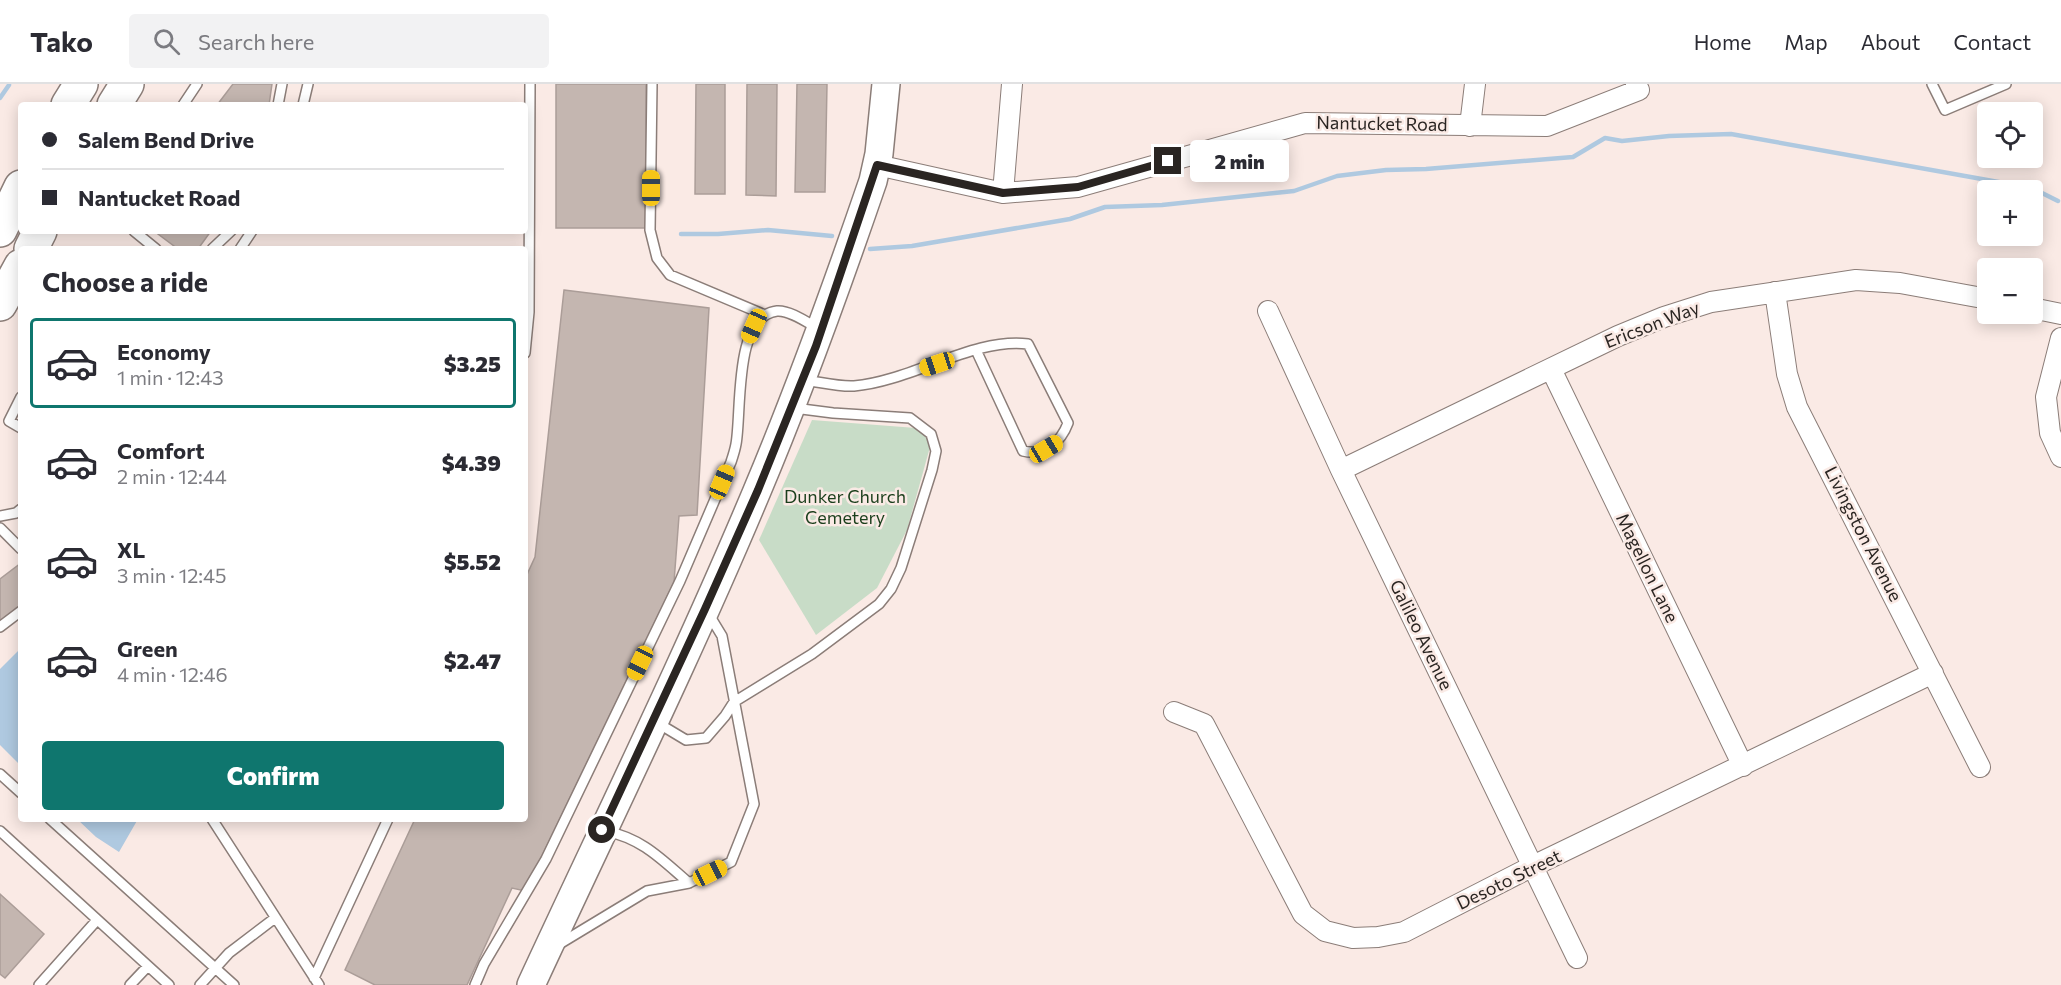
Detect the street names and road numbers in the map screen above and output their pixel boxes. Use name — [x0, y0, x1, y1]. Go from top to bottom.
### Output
street label: Nantucket Road — [1316, 111, 1448, 135]
street label: Ericson Way — [1601, 296, 1702, 352]
street label: Livingston Avenue — [1820, 462, 1907, 605]
street label: Magellon Lane — [1612, 509, 1684, 626]
street label: Galileo Avenue — [1386, 576, 1458, 693]
street label: Desoto Street — [1453, 844, 1565, 914]

